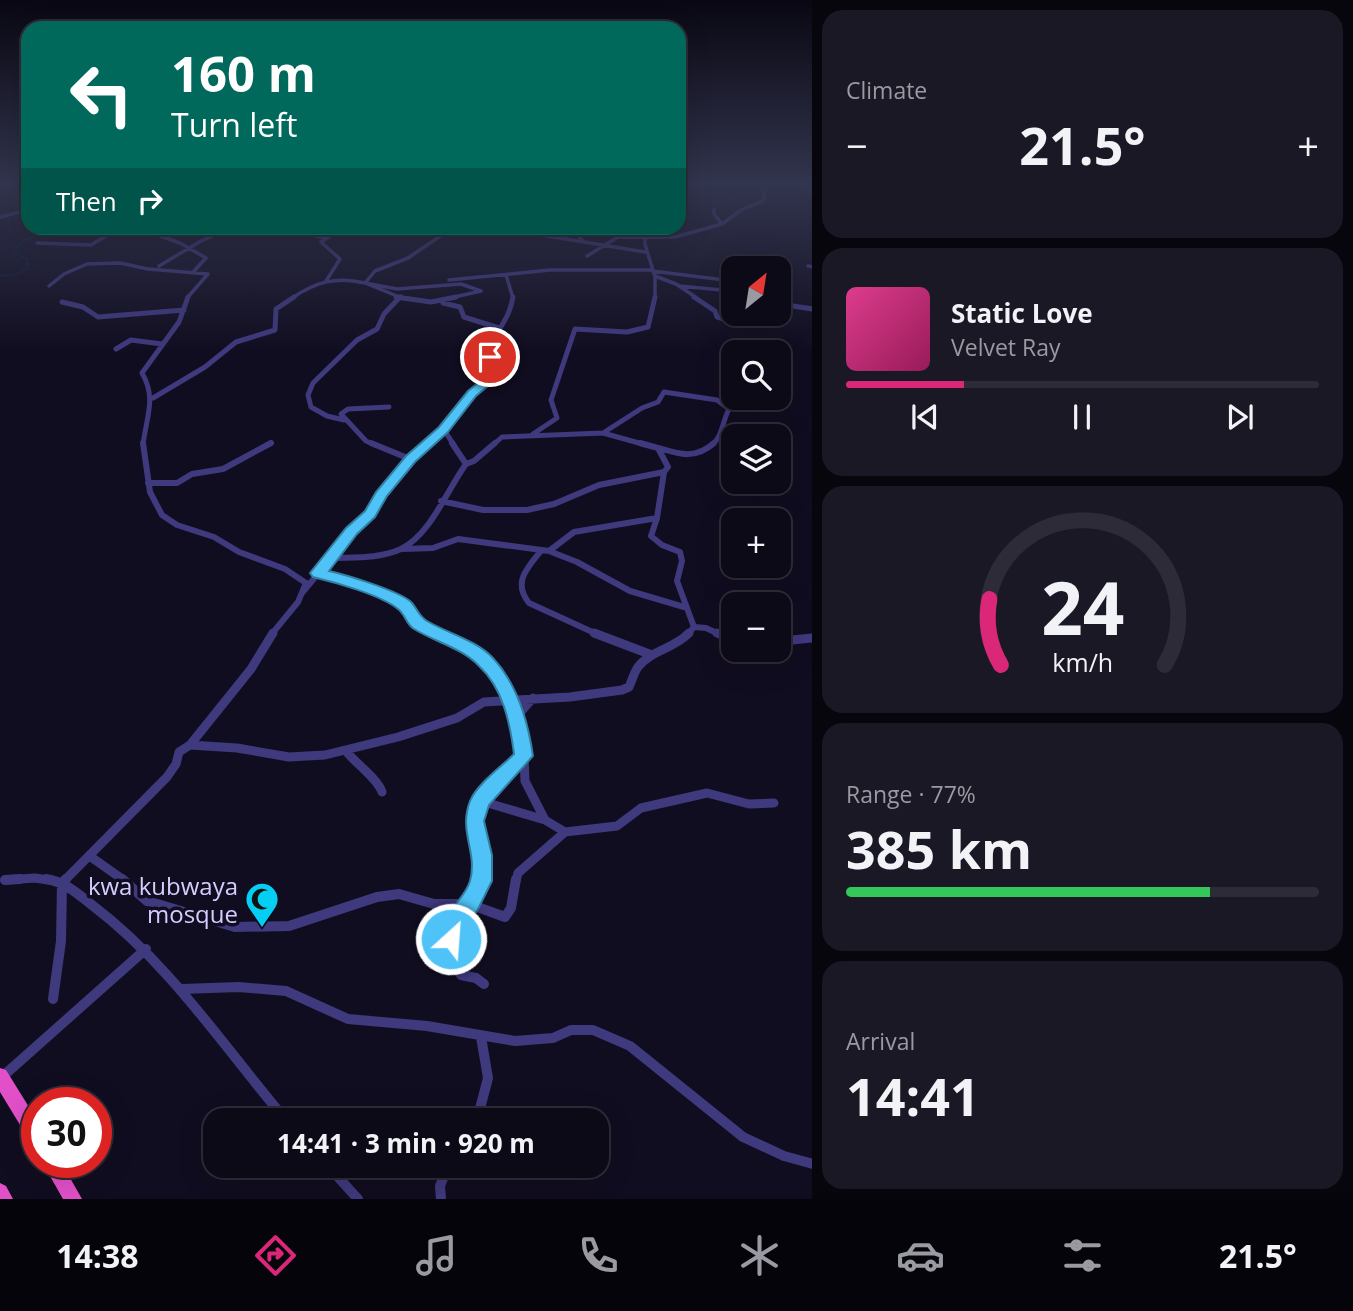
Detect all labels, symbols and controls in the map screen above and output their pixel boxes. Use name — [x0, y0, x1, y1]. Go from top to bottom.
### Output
text: 160 m — [171, 40, 316, 106]
icon: left — [56, 49, 147, 140]
text: Climate — [846, 74, 927, 106]
text: Turn left — [171, 103, 297, 146]
text: 21.5° — [1019, 109, 1146, 180]
text: − — [846, 119, 868, 171]
text: + — [1297, 119, 1319, 171]
icon: right — [131, 182, 169, 220]
text: Then — [56, 183, 117, 219]
north arrow — [721, 256, 791, 326]
map controls — [721, 256, 791, 662]
text: Static Love — [951, 295, 1093, 331]
pin — [460, 327, 520, 387]
text: Velvet Ray — [951, 331, 1061, 363]
icon: arrive — [471, 338, 509, 376]
button: search — [721, 340, 791, 410]
icon: previous — [906, 398, 944, 436]
icon: pause — [1063, 398, 1101, 436]
icon: next — [1221, 398, 1259, 436]
button: layers — [721, 424, 791, 494]
button: + — [721, 508, 791, 578]
text: 24 — [1041, 558, 1124, 657]
button: − — [721, 592, 791, 662]
text: km/h — [1052, 645, 1113, 679]
text: Range · 77% — [846, 778, 976, 810]
text: 385 km — [846, 813, 1032, 884]
place label: kwa kubwaya mosque — [88, 869, 238, 930]
mosque icon: kwa kubwaya mosque — [243, 880, 281, 929]
position arrow — [414, 902, 488, 976]
text: Arrival — [846, 1025, 915, 1057]
text: 14:41 — [846, 1060, 980, 1131]
speed limit sign: 30 — [21, 1087, 112, 1178]
text: 14:41 · 3 min · 920 m — [277, 1125, 535, 1161]
icon: directions — [251, 1231, 300, 1280]
icon: music — [412, 1231, 461, 1280]
icon: phone — [574, 1231, 623, 1280]
icon: climate — [735, 1231, 784, 1280]
icon: car — [896, 1231, 945, 1280]
icon: filters — [1058, 1231, 1107, 1280]
text: 14:38 — [56, 1234, 138, 1277]
text: 21.5° — [1219, 1234, 1297, 1277]

